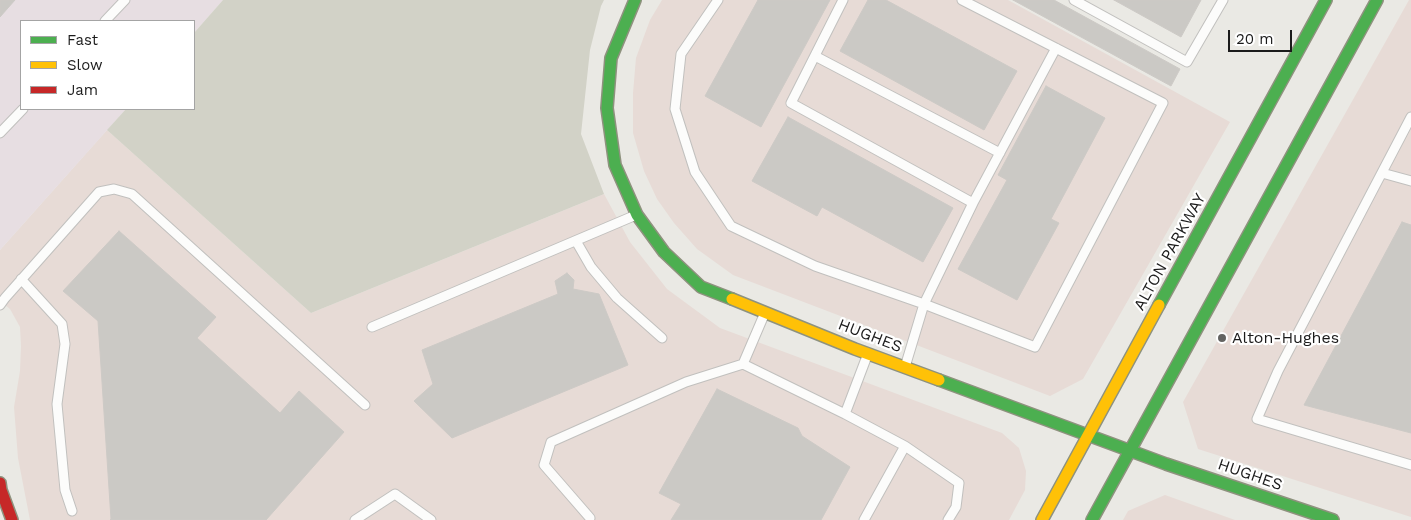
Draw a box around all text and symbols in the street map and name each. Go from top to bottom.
legend [20,20,195,110]
scale bar [1231,20,1295,52]
text: 20 m [1236,30,1274,48]
text: Fast [67,31,98,49]
text: Slow [67,56,103,74]
text: Jam [67,81,98,99]
street label: ALTON PARKWAY [1130,190,1210,314]
street label: HUGHES [835,315,905,357]
place label: Alton-Hughes [1232,328,1339,348]
marker: Alton-Hughes [1216,332,1228,344]
street label: HUGHES [1215,455,1285,495]

